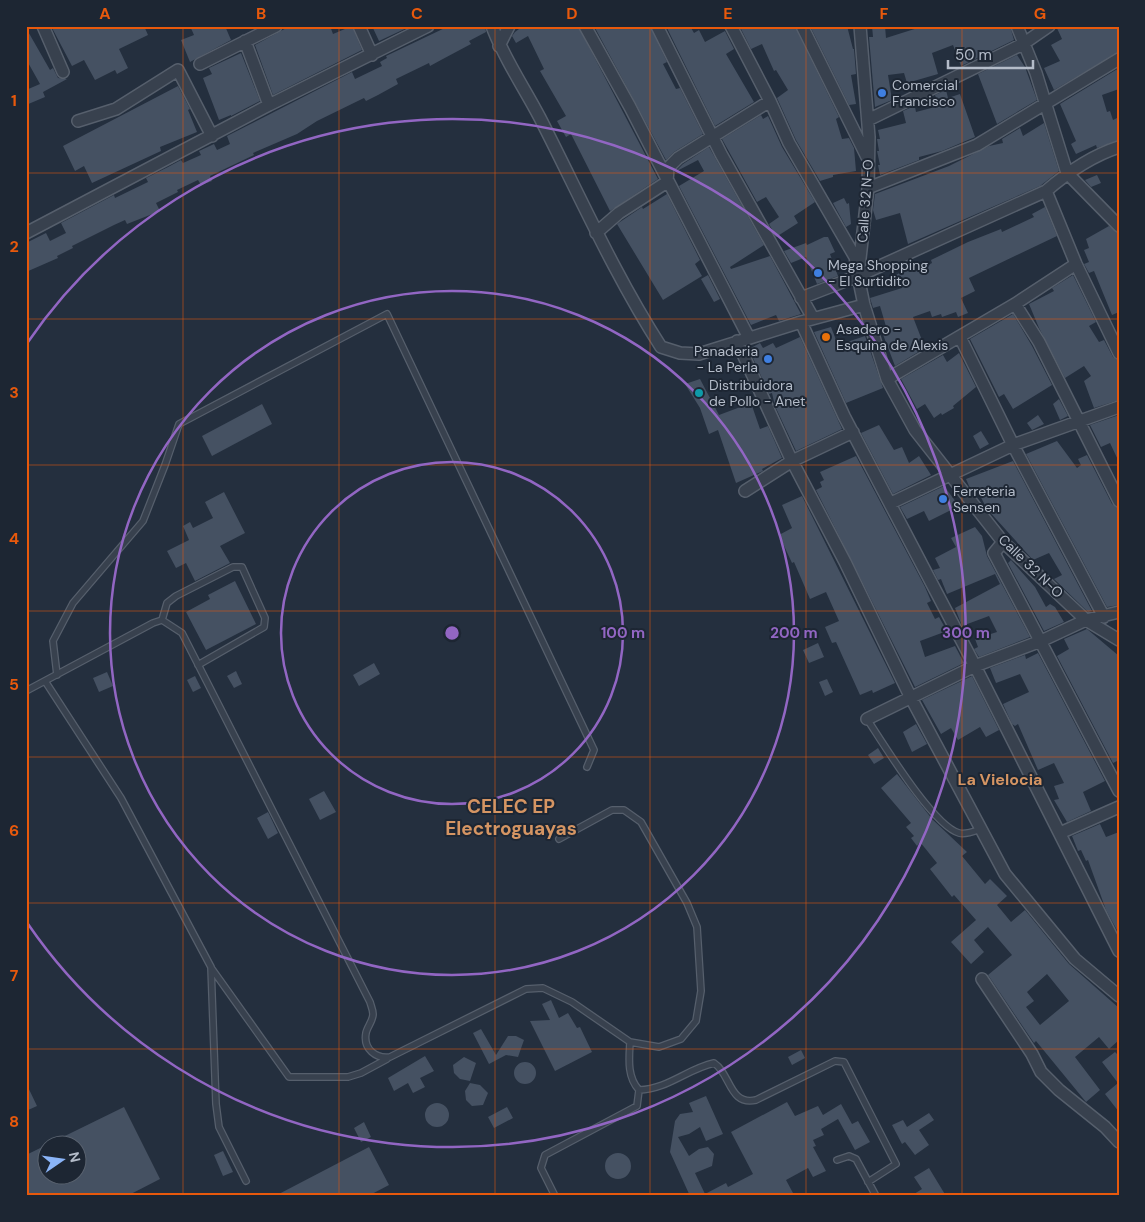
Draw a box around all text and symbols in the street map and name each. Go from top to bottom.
text: A [99,3,111,24]
text: B [256,3,266,24]
text: C [411,3,423,24]
text: D [566,3,578,24]
text: E [723,3,733,24]
text: F [880,3,889,24]
text: G [1034,3,1046,24]
scale bar [948,38,1032,70]
text: 50 m [955,45,992,65]
place label: Comercial Francisco [892,76,958,110]
marker: Comercial Francisco [876,87,888,99]
text: 1 [11,90,17,111]
street label: Calle 32 N-O [853,158,877,243]
text: 2 [9,236,19,257]
place label: Mega Shopping - El Surtidito [828,256,928,290]
marker: Mega Shopping - El Surtidito [812,267,824,279]
place label: Asadero - Esquina de Alexis [836,320,948,354]
marker: Asadero - Esquina de Alexis [820,331,832,343]
place label: Panaderia - La Perla [694,342,758,376]
marker: Panaderia - La Perla [762,353,774,365]
place label: Distribuidora de Pollo - Anet [709,376,806,410]
text: 3 [9,382,19,403]
marker: Distribuidora de Pollo - Anet [693,387,705,399]
place label: Ferreteria Sensen [953,482,1015,516]
marker: Ferreteria Sensen [937,493,949,505]
text: 4 [9,528,19,549]
street label: Calle 32 N-O [995,530,1067,602]
text: 100 m [601,623,645,643]
text: 200 m [770,623,818,643]
text: 300 m [942,623,990,643]
centre of rings [443,624,461,642]
text: 5 [9,674,19,695]
district label: La Vielocia [958,769,1042,790]
district label: CELEC EP Electroguayas [445,794,577,841]
text: 6 [9,820,19,841]
text: 7 [10,965,19,986]
text: 8 [9,1111,19,1132]
north arrow [38,1134,88,1184]
text: N [65,1150,85,1164]

